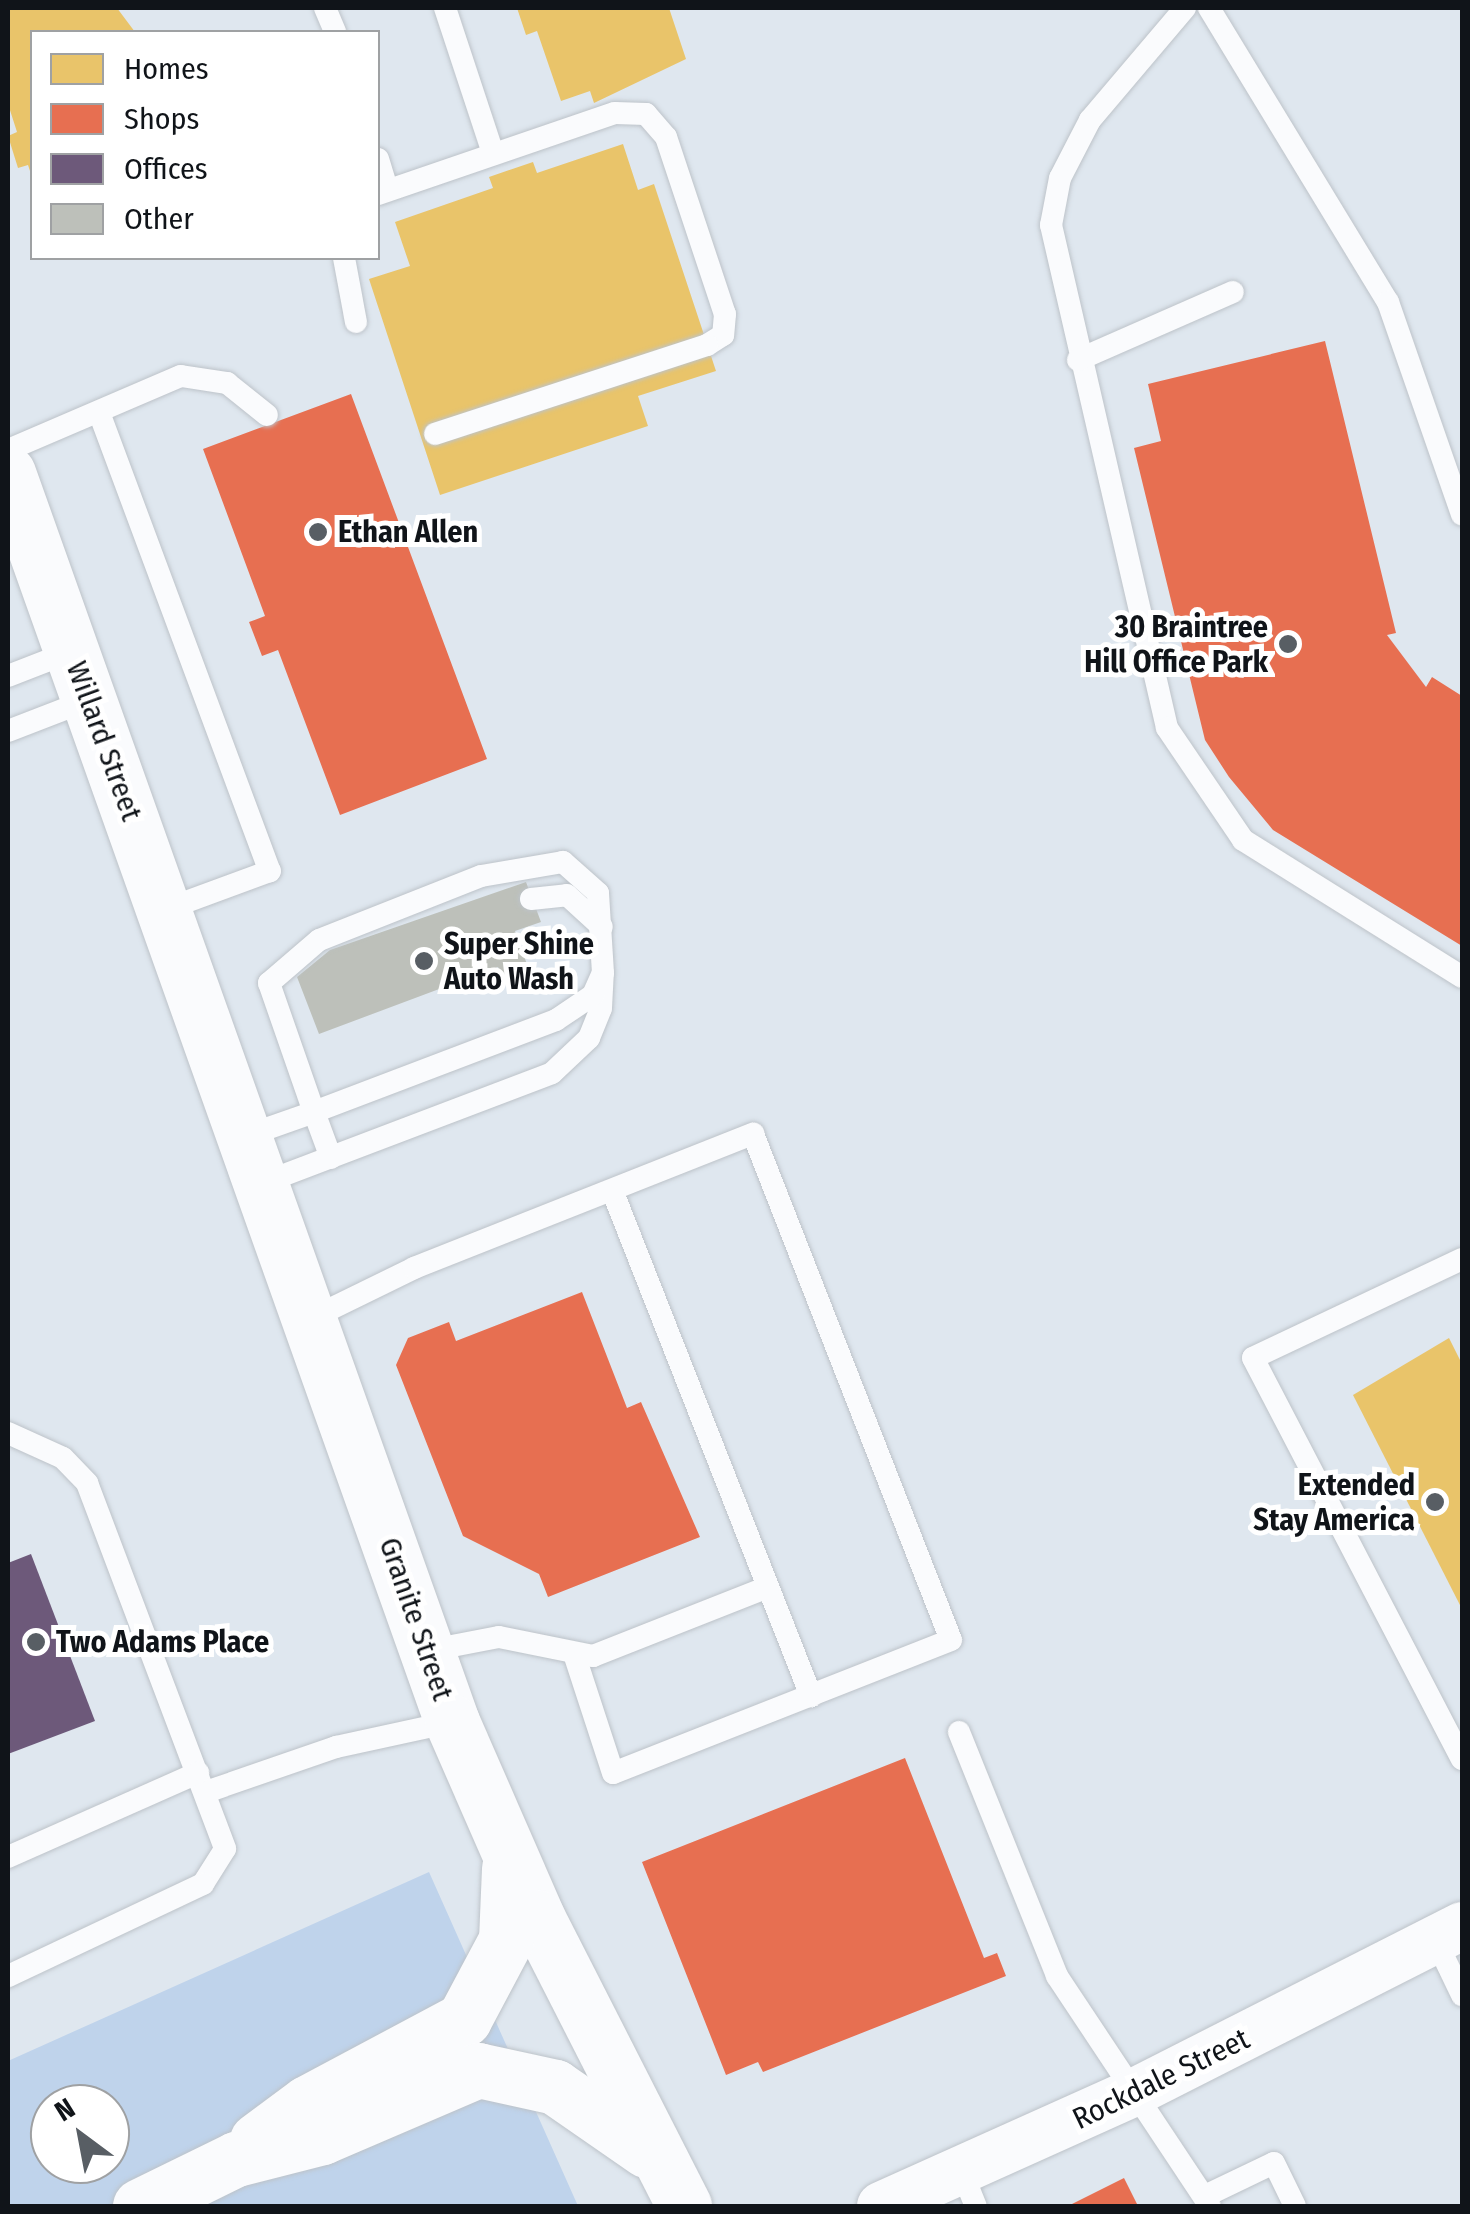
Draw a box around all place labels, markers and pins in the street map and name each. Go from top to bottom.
place label: Ethan Allen [338,514,478,550]
marker: Ethan Allen [307,521,329,543]
place label: 30 Braintree Hill Office Park [1084,609,1268,680]
marker: 30 Braintree Hill Office Park [1277,633,1299,655]
place label: Super Shine Auto Wash [444,926,594,996]
marker: Super Shine Auto Wash [413,950,435,972]
place label: Extended Stay America [1253,1467,1415,1538]
marker: Extended Stay America [1424,1491,1446,1513]
place label: Two Adams Place [56,1624,269,1660]
marker: Two Adams Place [25,1631,47,1653]

